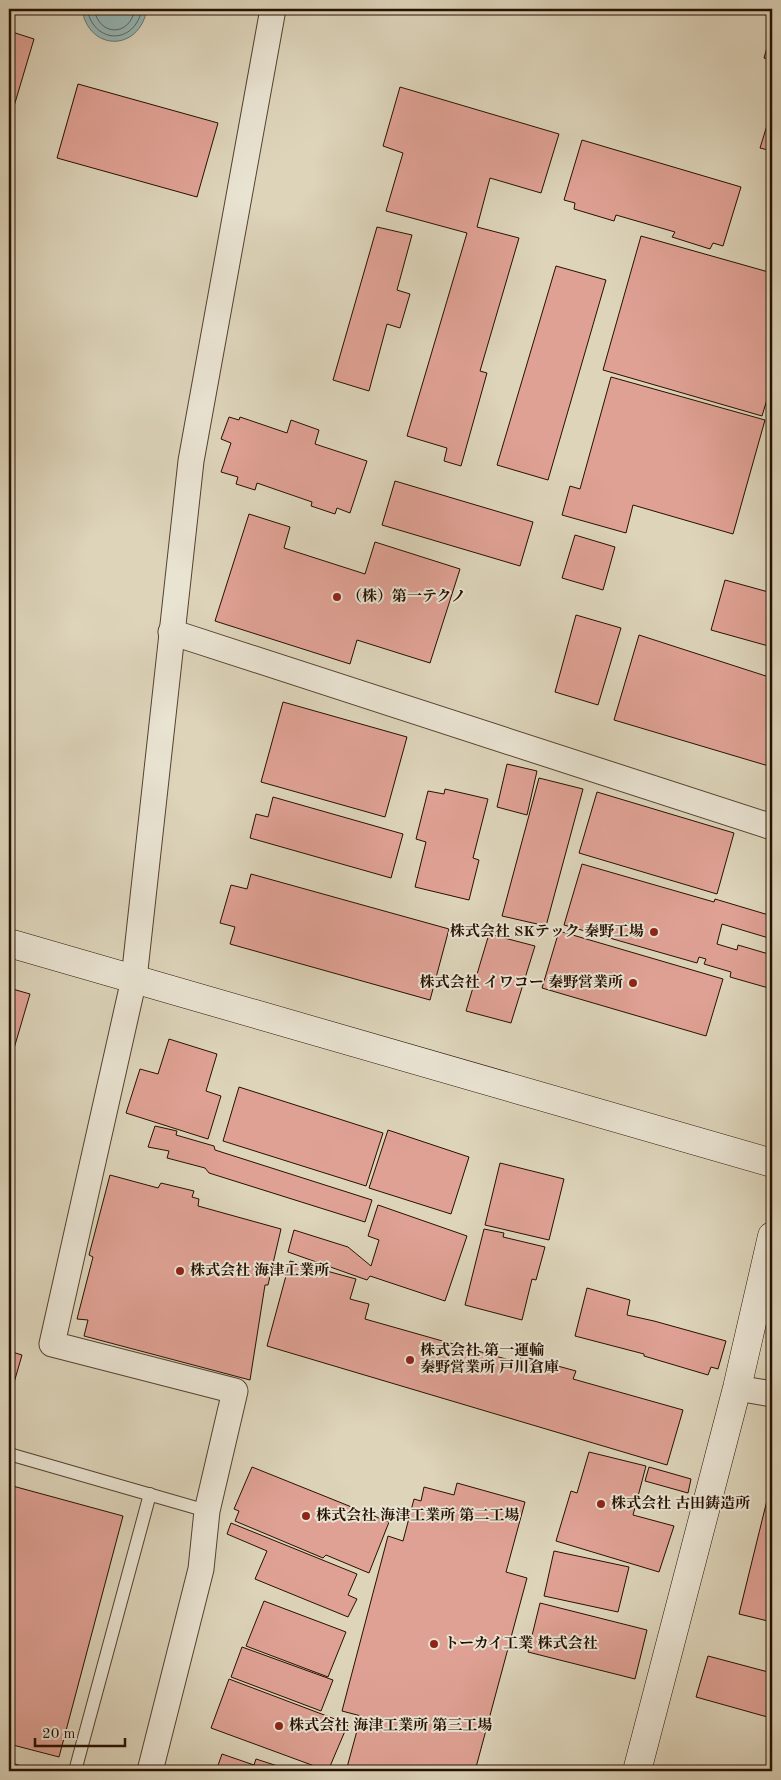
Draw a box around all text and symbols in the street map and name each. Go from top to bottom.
place label: （株）第一テクノ [347,588,466,605]
marker: （株）第一テクノ [331,591,343,603]
place label: 株式会社 SKテック 秦野工場 [450,923,644,940]
marker: 株式会社 SKテック 秦野工場 [648,926,660,938]
place label: 株式会社 イワコー 秦野営業所 [420,974,623,991]
marker: 株式会社 イワコー 秦野営業所 [627,977,639,989]
place label: 株式会社 海津工業所 [190,1262,329,1279]
marker: 株式会社 海津工業所 [174,1265,186,1277]
place label: 株式会社 第一運輸 秦野営業所 戸川倉庫 [420,1342,559,1376]
marker: 株式会社 第一運輸 秦野営業所 戸川倉庫 [404,1354,416,1366]
place label: 株式会社 古田鋳造所 [611,1495,750,1512]
marker: 株式会社 古田鋳造所 [595,1498,607,1510]
place label: 株式会社 海津工業所 第二工場 [316,1507,519,1524]
marker: 株式会社 海津工業所 第二工場 [300,1510,312,1522]
place label: トーカイ工業 株式会社 [444,1635,597,1652]
marker: トーカイ工業 株式会社 [428,1638,440,1650]
scale bar [35,1715,125,1747]
place label: 株式会社 海津工業所 第三工場 [289,1717,492,1734]
marker: 株式会社 海津工業所 第三工場 [273,1720,285,1732]
text: 20 m [42,1727,76,1742]

